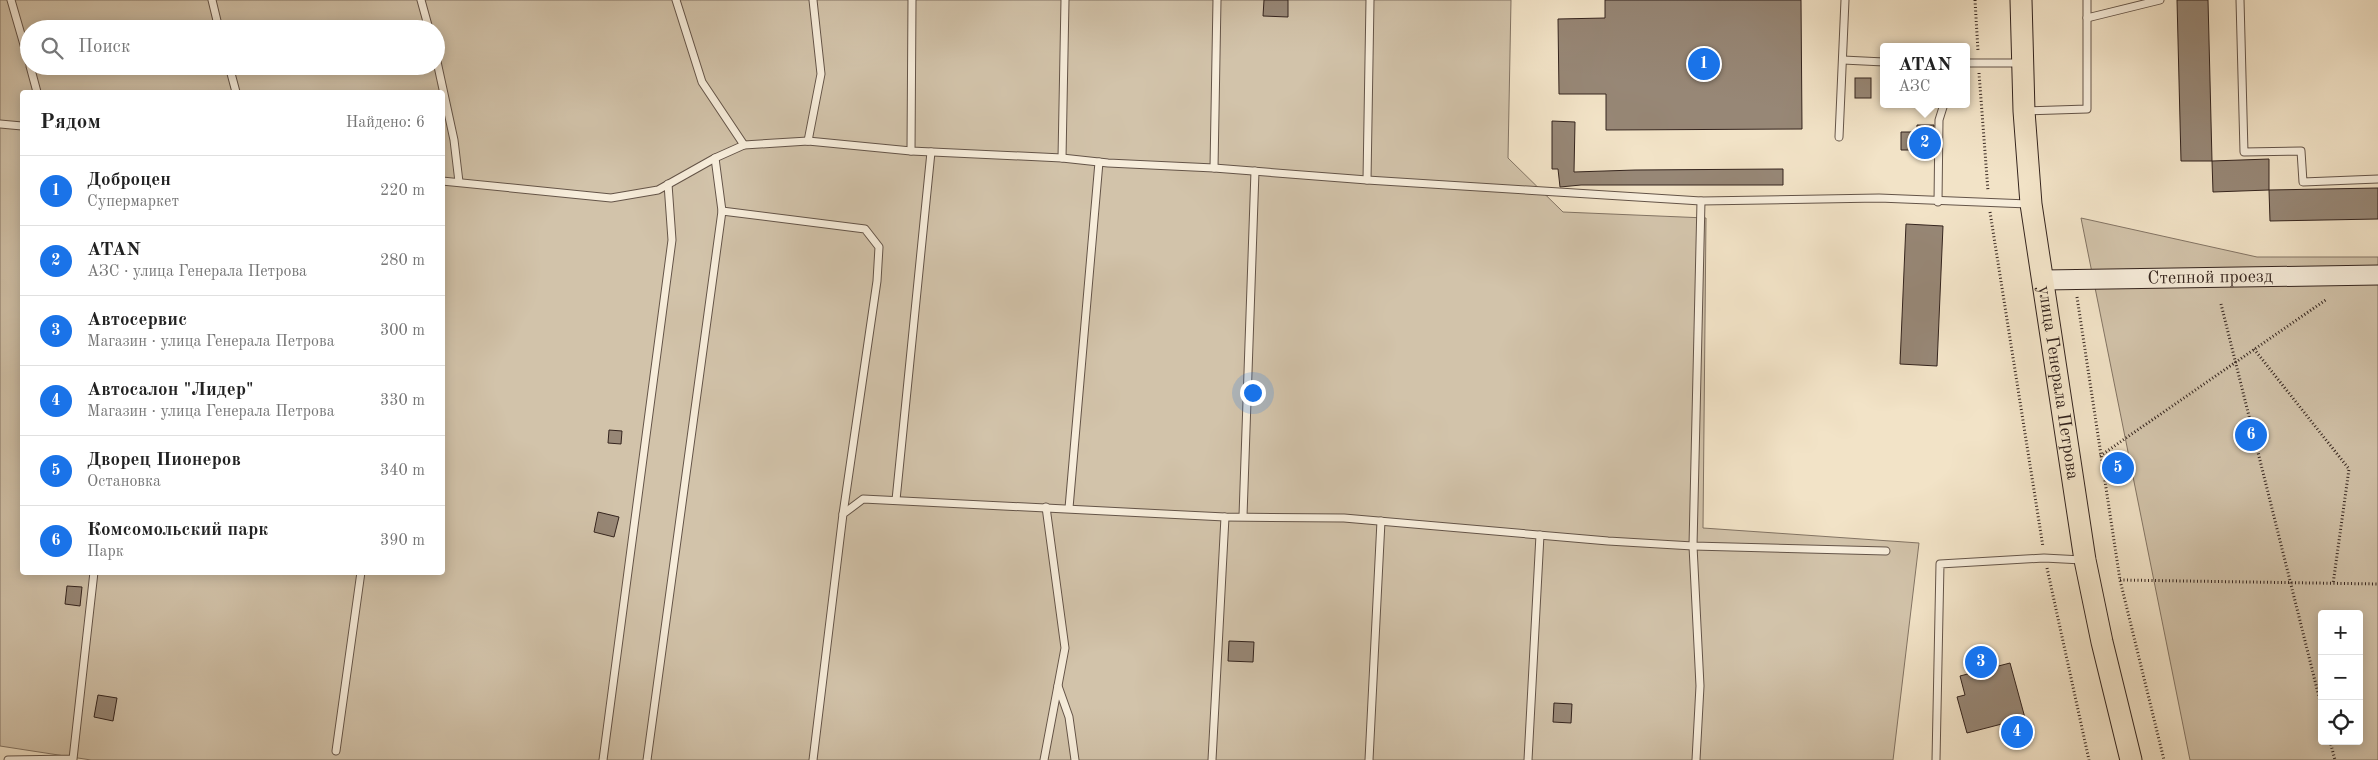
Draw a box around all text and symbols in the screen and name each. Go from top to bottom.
search box [20,20,445,75]
icon: search [38,34,66,62]
text: Поиск [78,38,130,57]
popup [1880,43,1970,108]
pin: 1 [1688,45,1720,83]
text: ATAN [1898,56,1952,75]
text: АЗС [1898,79,1931,95]
text: Рядом [40,112,101,133]
text: Найдено: 6 [346,115,425,131]
pin: 2 [1909,124,1941,162]
text: Доброцен [87,171,171,190]
text: 1 [51,183,61,199]
text: 220 m [380,183,425,199]
text: Супермаркет [87,194,179,210]
text: ATAN [87,241,141,260]
text: 2 [51,253,61,269]
text: 280 m [380,253,425,269]
text: АЗС · улица Генерала Петрова [87,264,307,280]
street label: Степной проезд [2147,268,2273,287]
street label: улица Генерала Петрова [2035,284,2082,481]
text: Автосервис [87,311,187,330]
text: 3 [51,323,61,339]
text: 300 m [380,323,425,339]
text: Магазин · улица Генерала Петрова [87,334,335,350]
your location [1240,380,1266,406]
text: Автосалон "Лидер" [87,381,253,400]
text: 4 [51,393,61,409]
text: 330 m [380,393,425,409]
text: Магазин · улица Генерала Петрова [87,404,335,420]
pin: 6 [2235,416,2267,454]
pin: 5 [2102,449,2134,487]
text: Дворец Пионеров [87,451,241,470]
text: 5 [51,463,61,479]
text: 340 m [380,463,425,479]
text: Остановка [87,474,161,490]
text: Комсомольский парк [87,521,268,540]
text: 6 [51,533,61,549]
text: 390 m [380,533,425,549]
text: Парк [87,544,124,560]
map controls [2318,610,2363,745]
button: + [2318,610,2363,655]
pin: 3 [1965,643,1997,681]
button: − [2318,655,2363,700]
button: locate [2318,700,2363,745]
pin: 4 [2001,713,2033,751]

